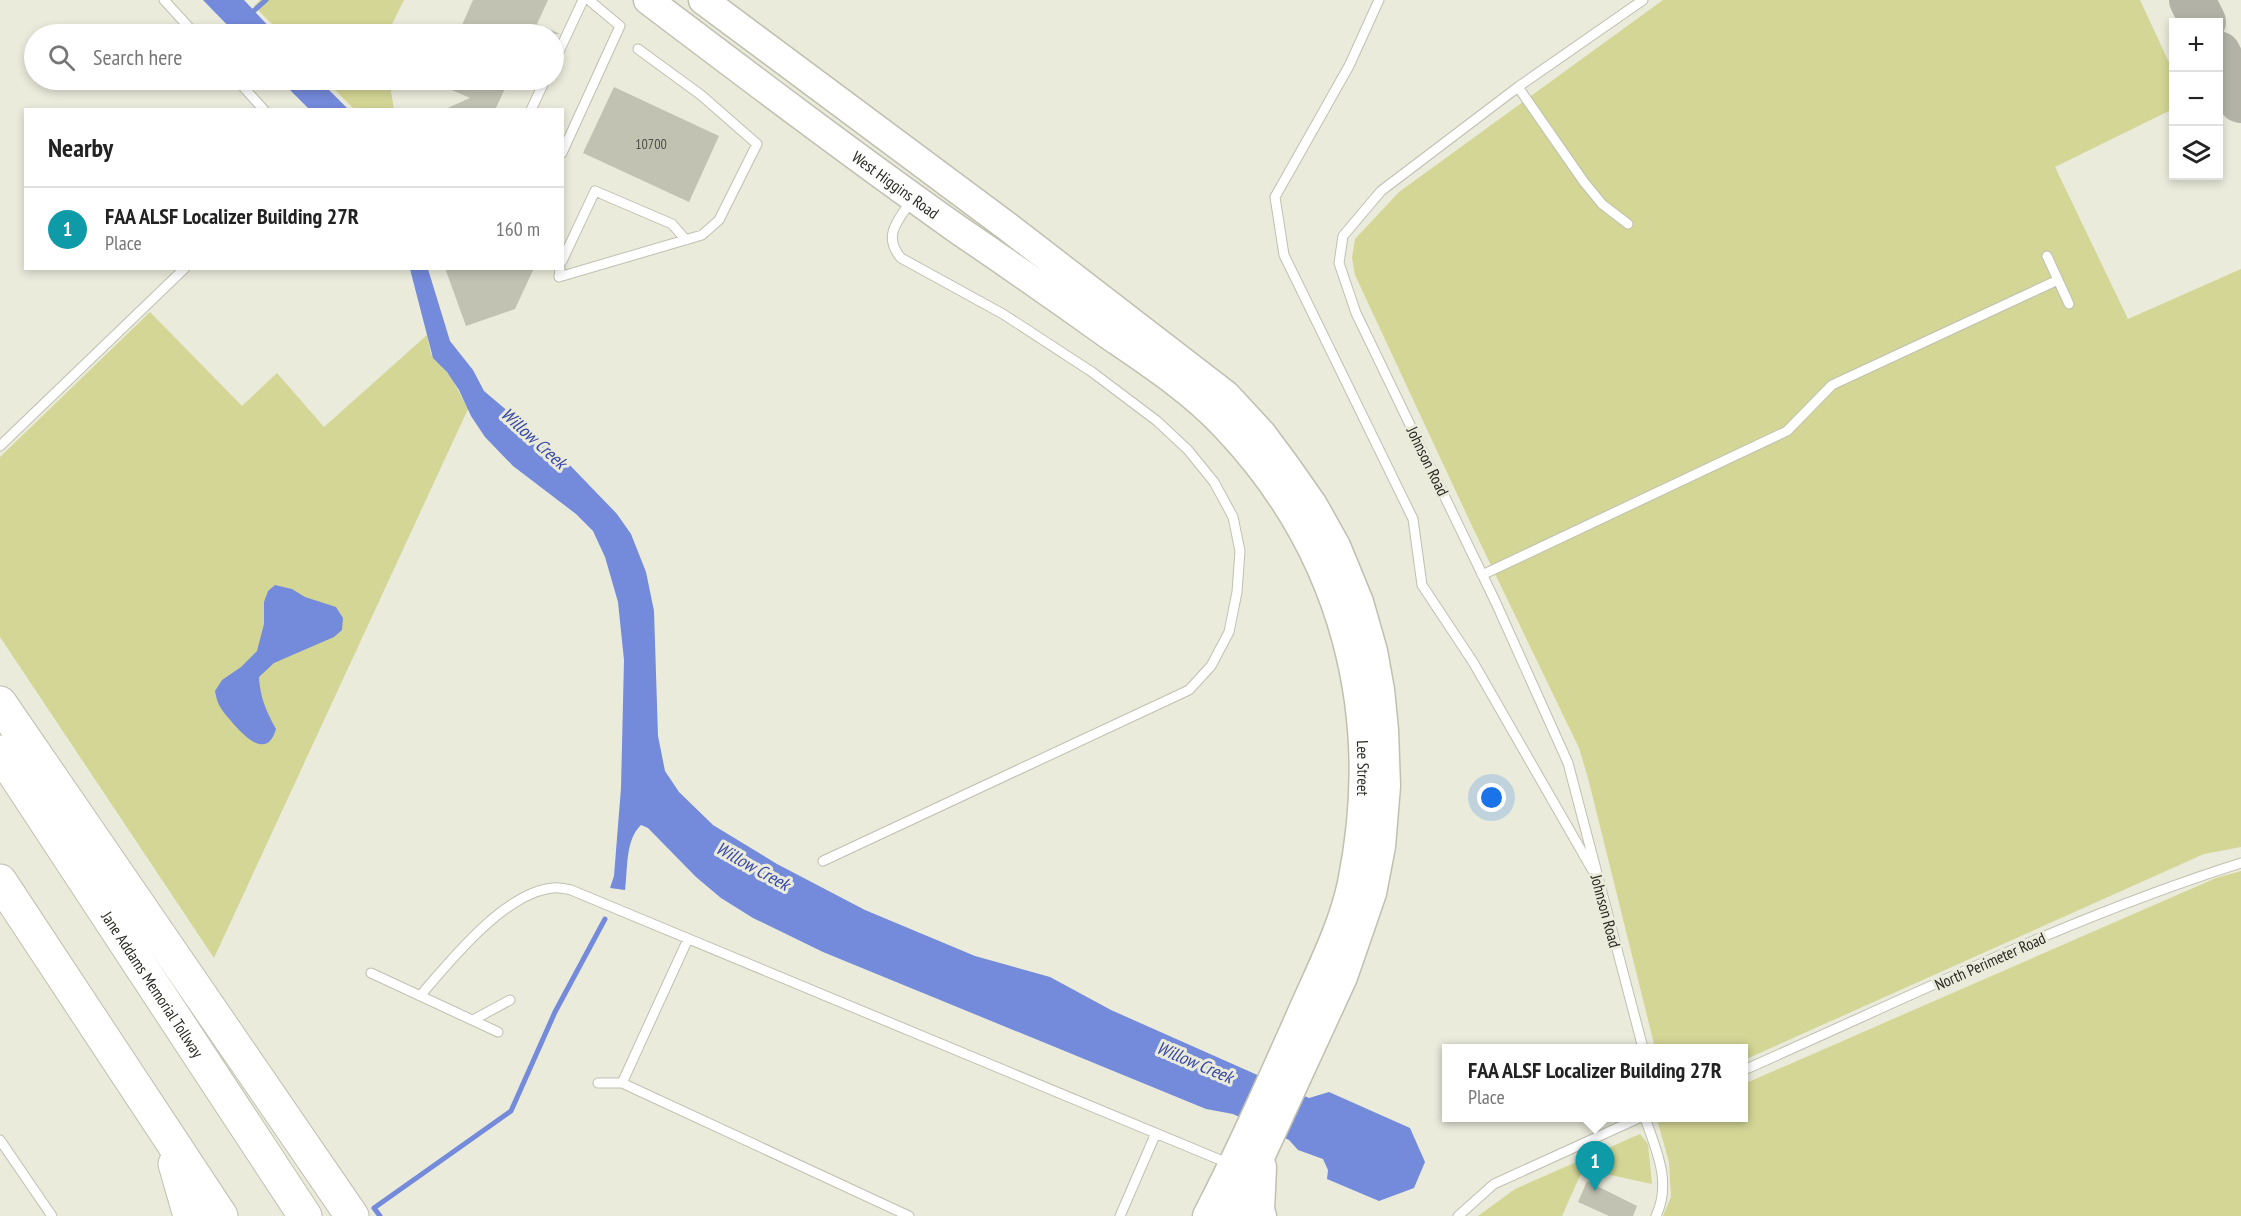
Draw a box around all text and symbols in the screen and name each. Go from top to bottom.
map controls [2169,18,2223,180]
button: + [2169,18,2223,72]
search box [24,24,564,90]
icon: search [45,41,78,74]
text: Search here [93,43,182,71]
button: − [2169,72,2223,126]
button: layers [2169,126,2223,180]
text: Nearby [48,131,113,164]
house number: 10700 [635,135,667,153]
street label: West Higgins Road [848,147,943,223]
text: FAA ALSF Localizer Building 27R [105,202,359,230]
text: 1 [63,216,72,242]
text: 160 m [496,216,540,242]
text: Place [105,230,142,256]
water label: Willow Creek [496,402,573,475]
street label: Johnson Road [1402,422,1453,499]
street label: Lee Street [1353,740,1374,797]
your location [1477,783,1506,812]
water label: Willow Creek [712,836,796,897]
street label: Johnson Road [1586,871,1625,950]
street label: Jane Addams Memorial Tollway [97,907,208,1061]
street label: North Perimeter Road [1931,928,2049,994]
water label: Willow Creek [1153,1036,1239,1089]
popup [1442,1044,1748,1122]
text: FAA ALSF Localizer Building 27R [1468,1056,1722,1084]
text: Place [1468,1084,1505,1110]
pin: 1 [1576,1142,1614,1191]

